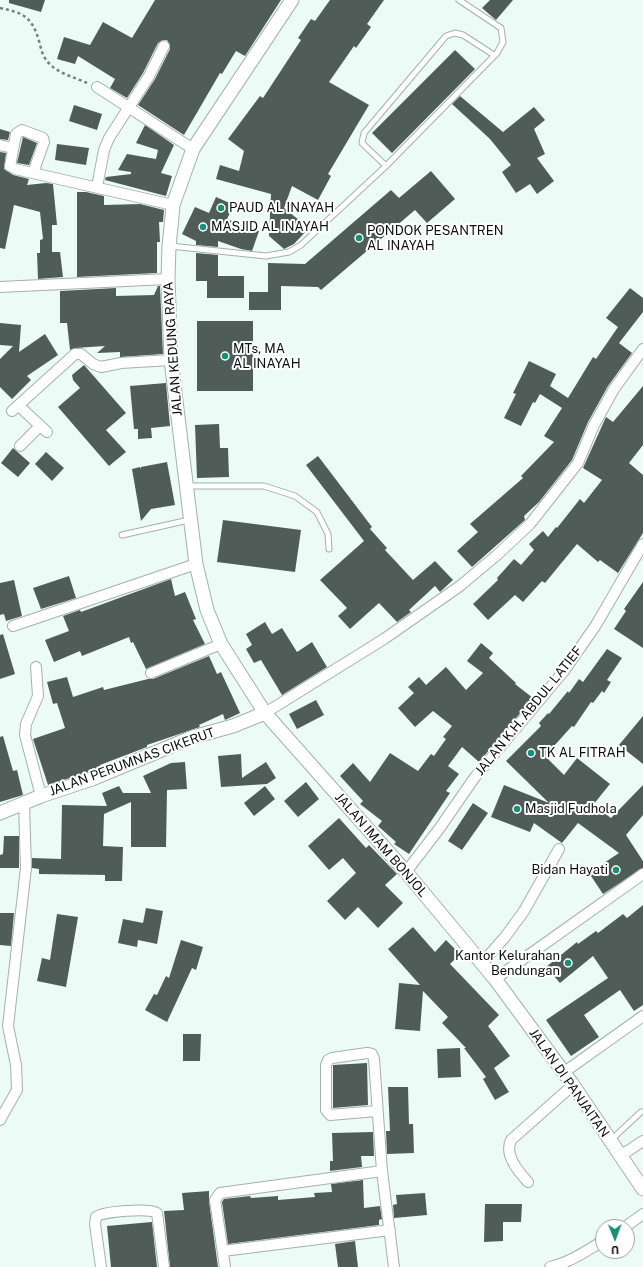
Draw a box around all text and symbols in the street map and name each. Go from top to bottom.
place label: PAUD AL INAYAH [229,200,334,216]
marker: PAUD AL INAYAH [216,203,226,213]
place label: MASJID AL INAYAH [211,219,329,235]
marker: MASJID AL INAYAH [198,222,208,232]
place label: PONDOK PESANTREN AL INAYAH [367,223,504,254]
marker: PONDOK PESANTREN AL INAYAH [354,233,364,243]
street label: JALAN KEDUNG RAYA [161,281,185,417]
place label: MTs, MA AL INAYAH [233,341,301,372]
marker: MTs, MA AL INAYAH [220,351,230,361]
street label: JALAN K.H. ABDUL LATIEF [472,643,586,779]
street label: JALAN PERUMNAS CIKERUT [47,725,217,799]
place label: TK AL FITRAH [539,745,626,761]
marker: TK AL FITRAH [526,748,536,758]
street label: JALAN IMAM BONJOL [332,790,430,900]
place label: Masjid Fudhola [525,801,617,817]
marker: Masjid Fudhola [512,804,522,814]
place label: Bidan Hayati [532,862,608,878]
marker: Bidan Hayati [611,865,621,875]
place label: Kantor Kelurahan Bendungan [455,948,560,979]
marker: Kantor Kelurahan Bendungan [563,958,573,968]
street label: JALAN DI PANJAITAN [526,1026,612,1140]
north arrow [595,1219,635,1259]
text: U [611,1244,619,1256]

